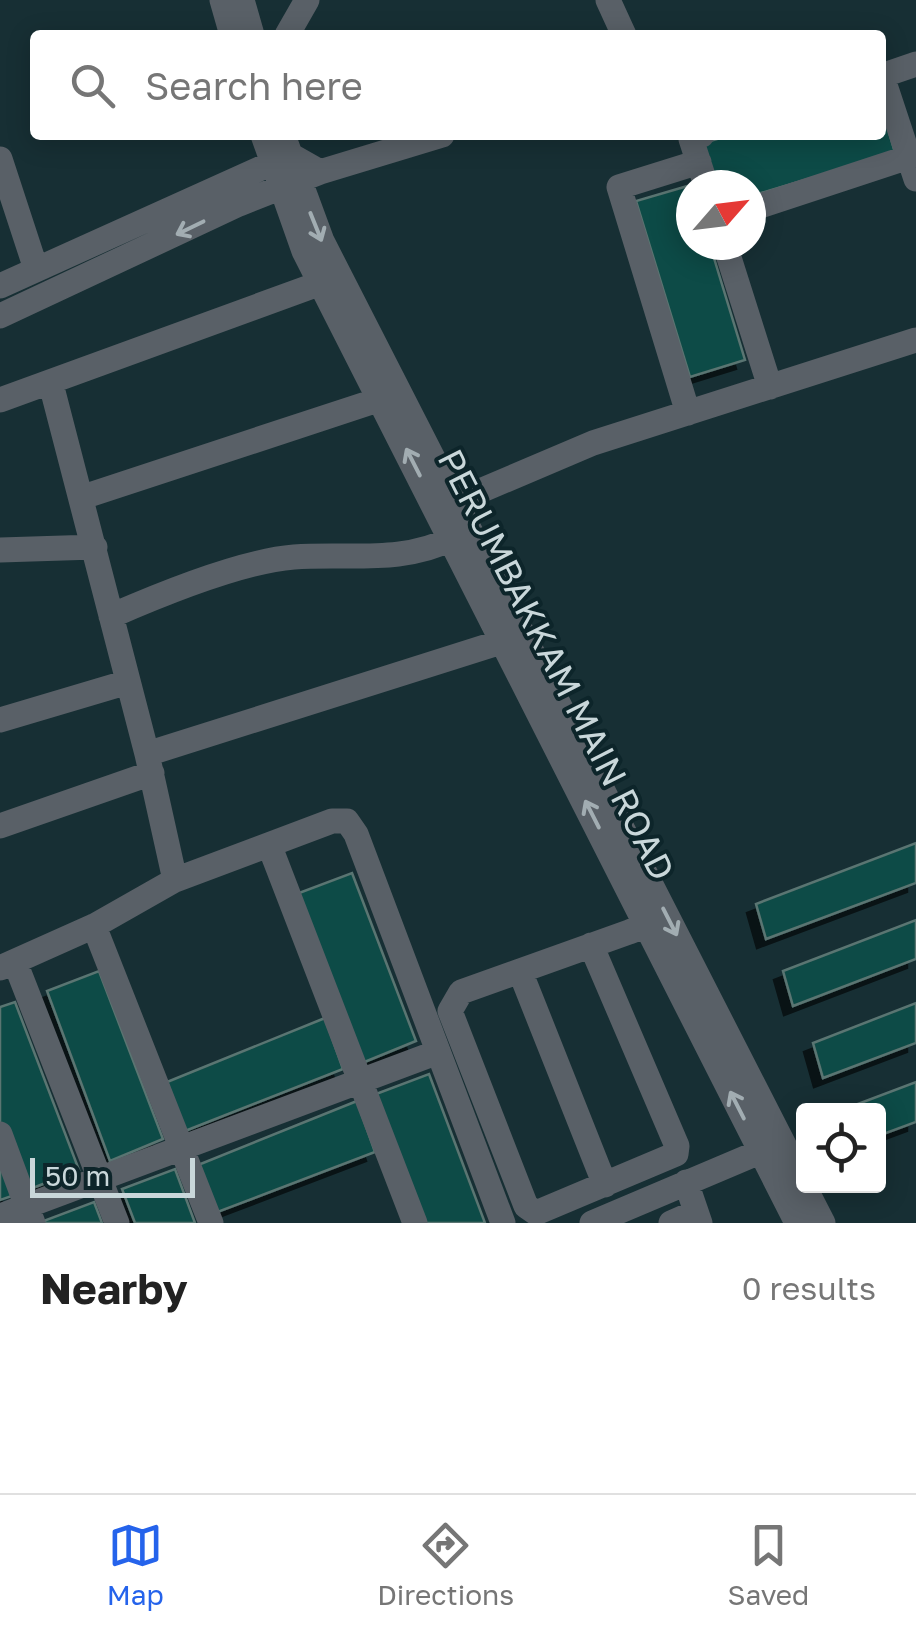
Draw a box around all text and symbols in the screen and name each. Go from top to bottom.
search box [30,30,886,140]
icon: search [65,58,120,113]
text: Search here [145,63,363,108]
north arrow [676,170,766,260]
one-way arrow [309,211,327,241]
one-way arrow [176,219,205,238]
street label: PERUMBAKKAM MAIN ROAD [430,442,684,887]
one-way arrow [403,447,422,477]
one-way arrow [582,800,601,830]
one-way arrow [661,906,680,936]
one-way arrow [727,1090,746,1120]
map controls [796,1103,886,1193]
button: locate [796,1103,886,1193]
scale bar [30,1153,195,1198]
text: 50 m [45,1159,110,1192]
text: Nearby [40,1263,188,1313]
text: 0 results [742,1269,876,1307]
tab: Map [107,1518,164,1611]
tab: Directions [377,1518,514,1611]
tab: Saved [727,1518,809,1611]

